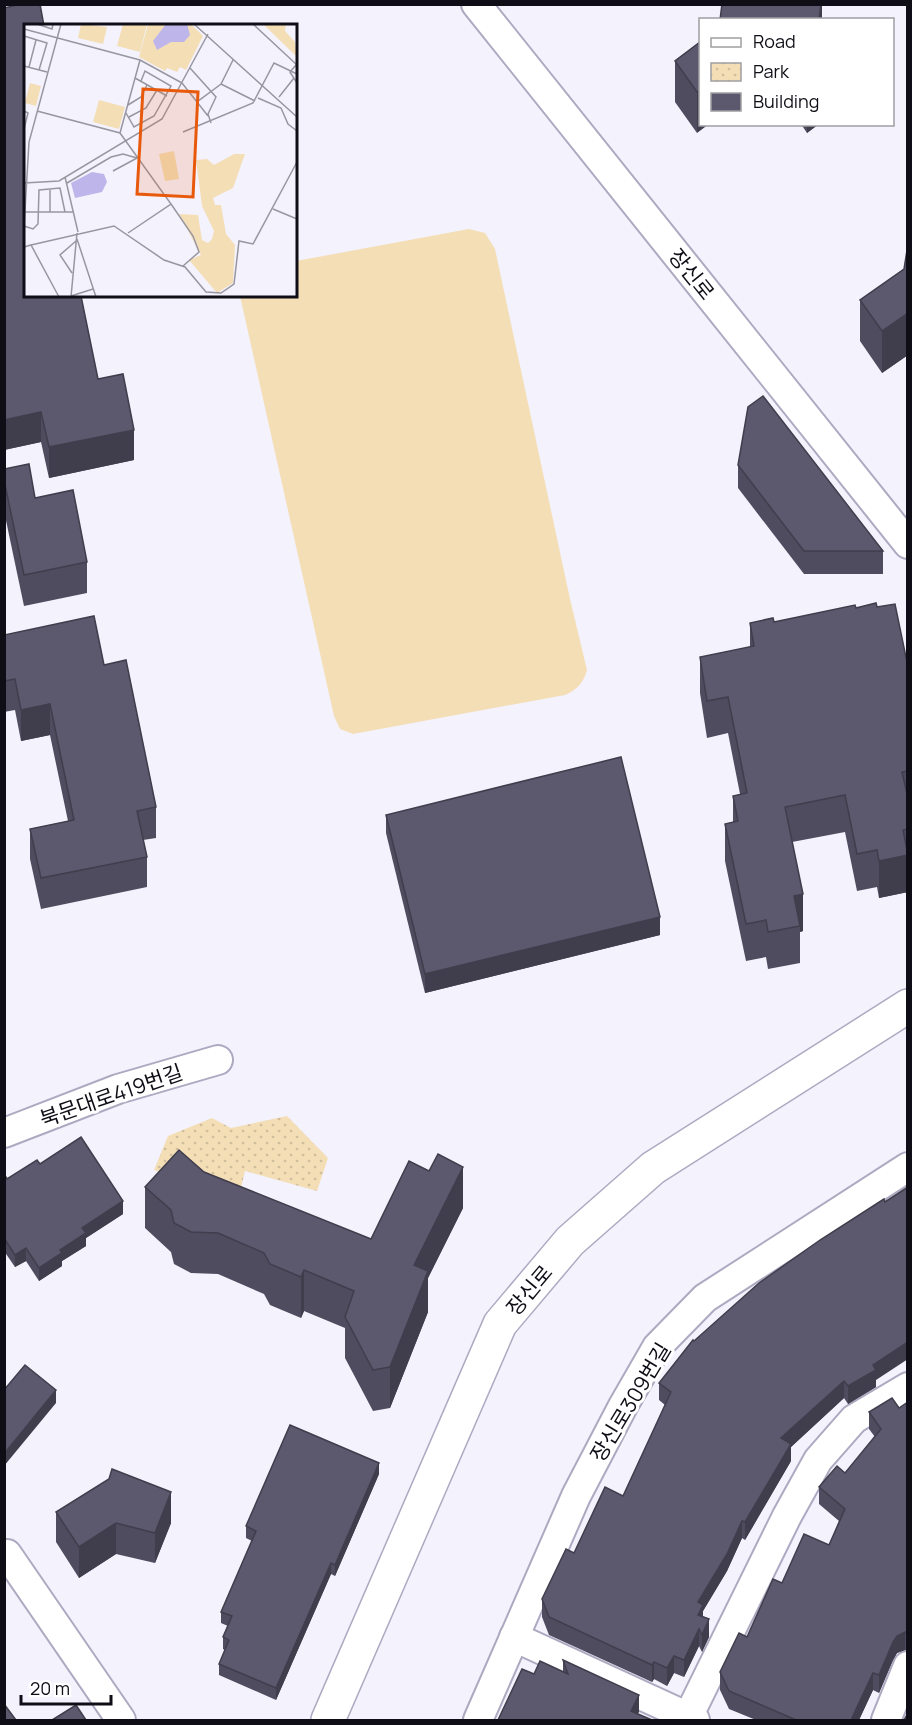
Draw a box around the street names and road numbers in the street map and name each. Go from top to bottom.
street label: 장신로 [663,243,721,305]
street label: 북문대로419번길 [36,1057,186,1133]
street label: 장신로 [500,1259,558,1321]
street label: 장신로309번길 [583,1337,677,1467]

